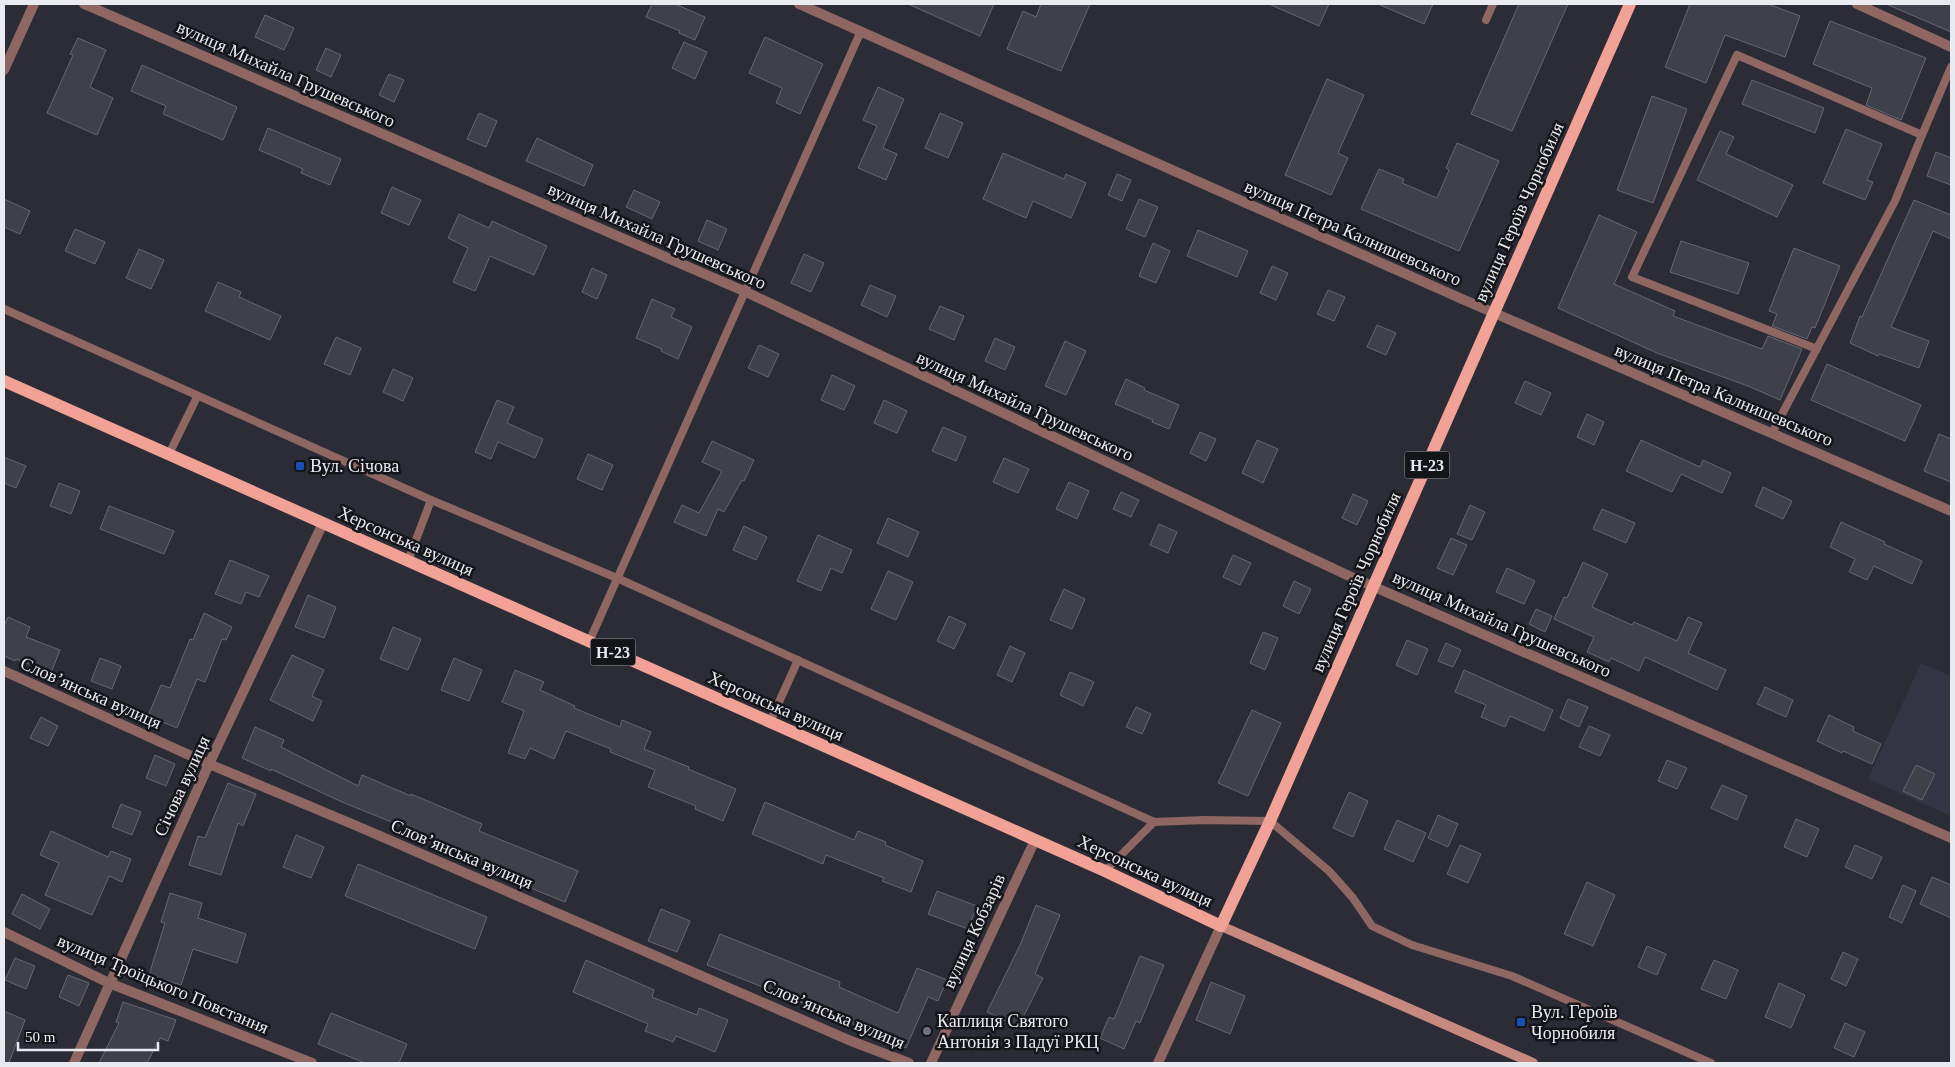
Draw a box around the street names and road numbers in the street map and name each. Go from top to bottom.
street label: вулиця Михайла Грушевського [174,17,398,131]
street label: вулиця Героїв Чорнобиля [1470,119,1568,305]
street label: вулиця Петра Калнишевського [1242,176,1464,290]
street label: вулиця Михайла Грушевського [545,179,769,293]
street label: вулиця Петра Калнишевського [1612,340,1836,450]
street label: вулиця Михайла Грушевського [913,347,1137,465]
road number: Н-23 [1404,452,1450,478]
street label: вулиця Героїв Чорнобиля [1307,489,1405,675]
street label: Херсонська вулиця [335,502,477,580]
street label: вулиця Михайла Грушевського [1390,567,1614,681]
road number: Н-23 [590,638,636,666]
street label: Словʼянська вулиця [17,653,165,733]
street label: Херсонська вулиця [705,667,847,745]
street label: Січова вулиця [150,733,214,839]
street label: Словʼянська вулиця [388,815,536,893]
street label: Херсонська вулиця [1074,831,1216,911]
street label: вулиця Кобзарів [939,871,1009,991]
street label: вулиця Троїцького Повстання [54,930,272,1038]
street label: Словʼянська вулиця [760,975,908,1053]

